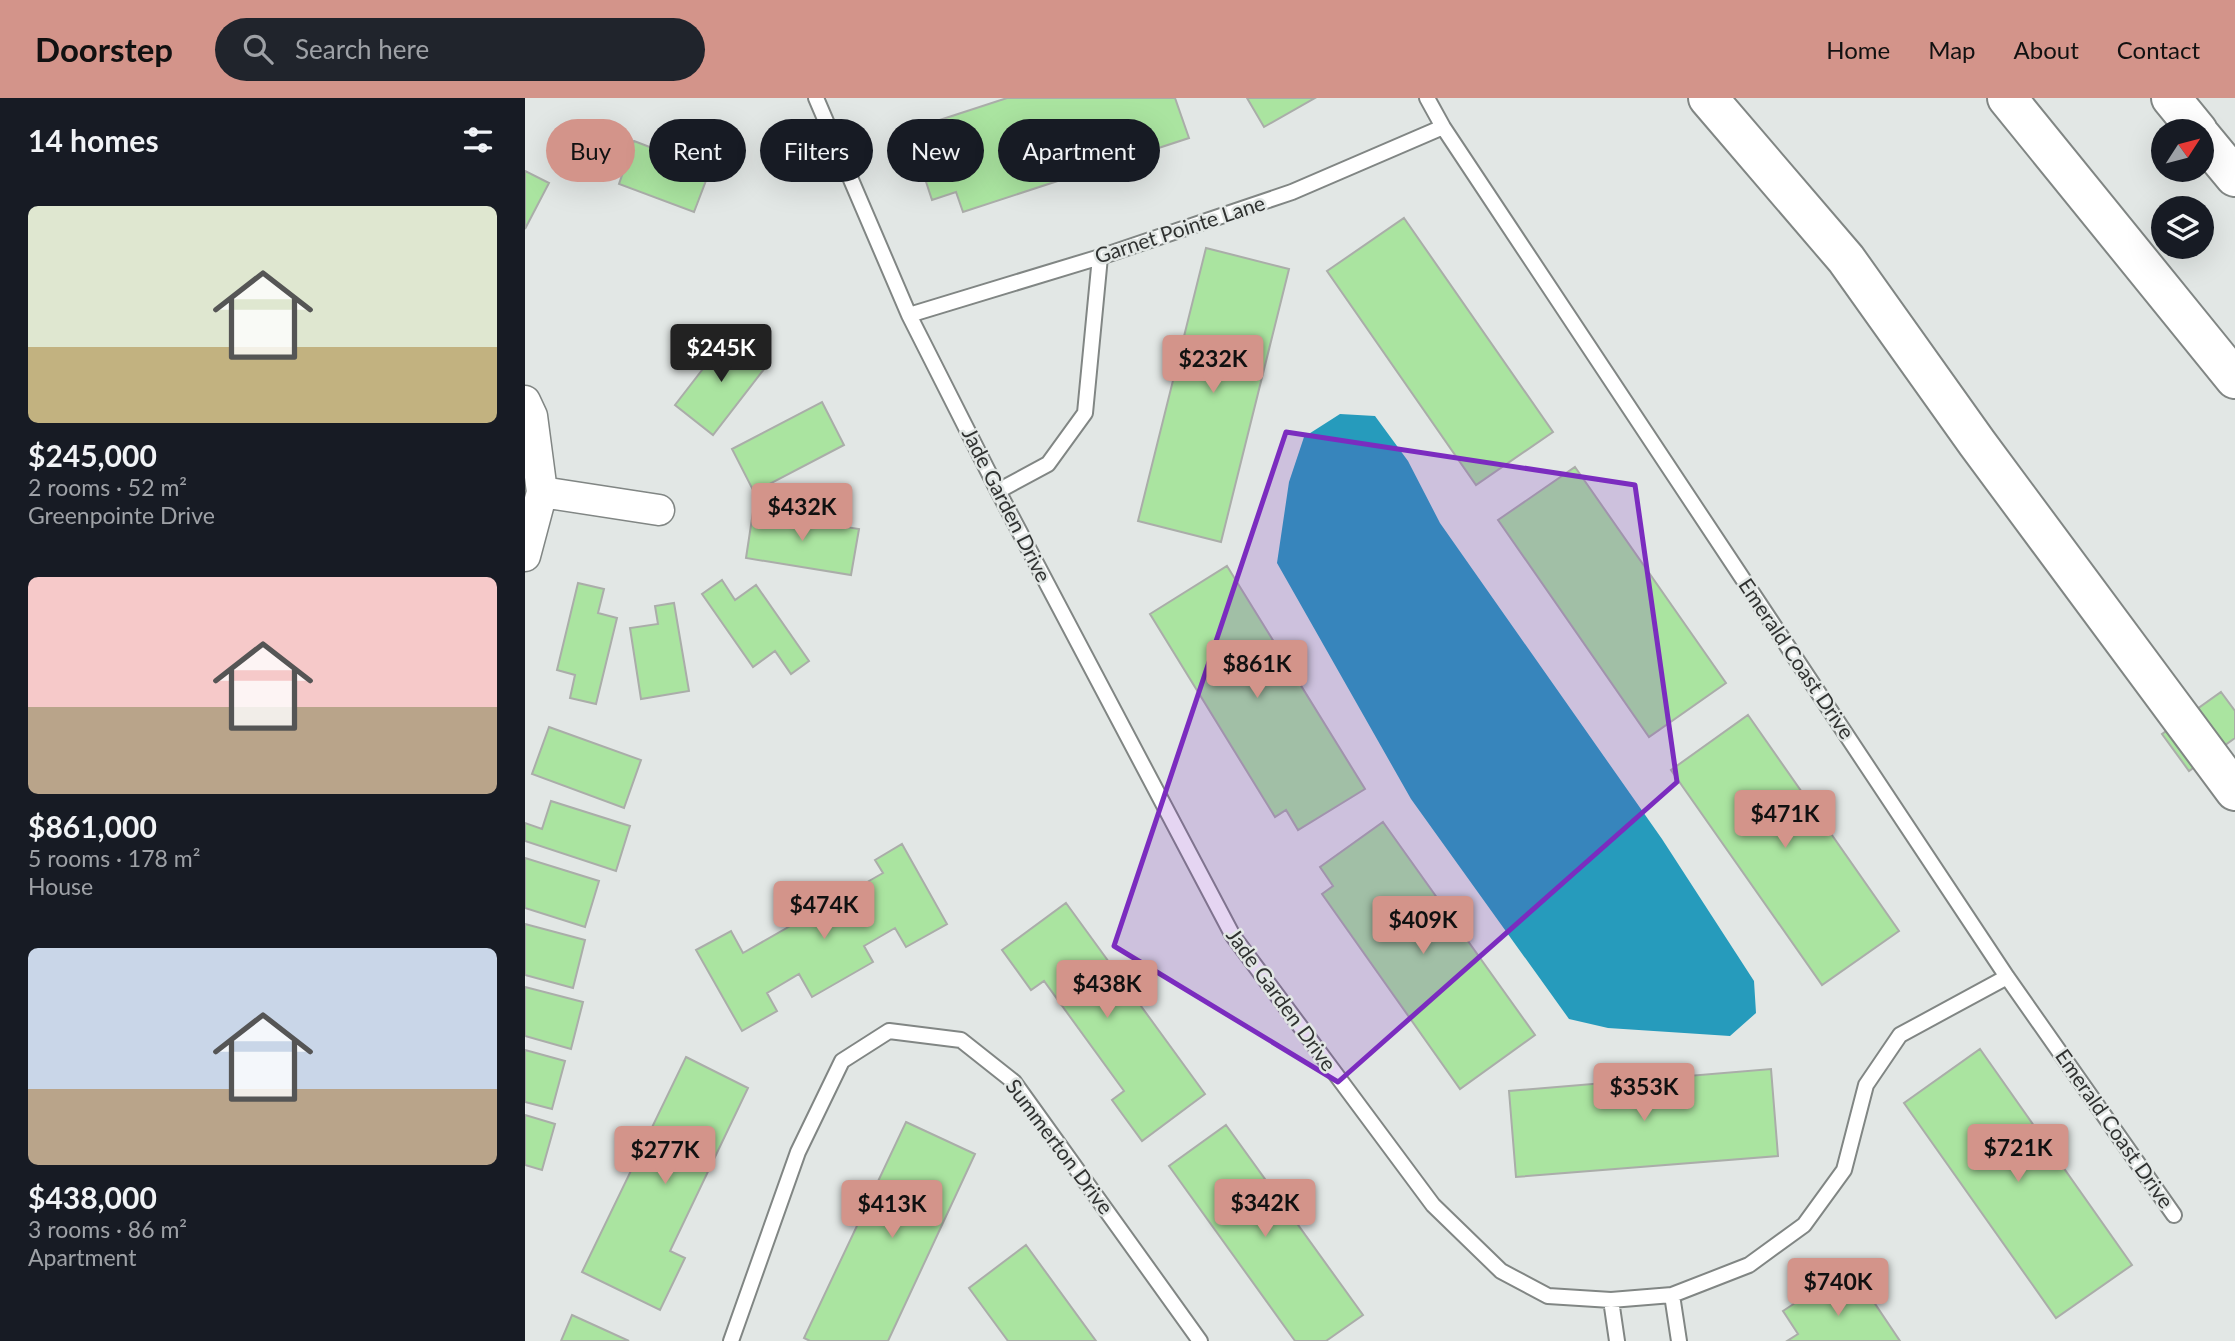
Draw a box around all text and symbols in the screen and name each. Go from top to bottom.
search box [215,18,705,81]
text: Doorstep [35,29,173,69]
icon: search [239,30,277,68]
text: Search here [295,33,429,65]
text: Home [1826,35,1890,64]
text: Map [1928,35,1976,64]
text: About [2014,35,2079,64]
text: Contact [2117,35,2200,64]
chip: Buy [546,119,635,182]
chip: Rent [649,119,746,182]
chip: Filters [760,119,873,182]
chip: New [887,119,984,182]
chip: Apartment [998,119,1160,182]
north arrow [2151,119,2214,182]
map controls [2151,119,2214,259]
icon: filters [459,121,497,159]
text: 14 homes [28,122,159,158]
street label: Garnet Pointe Lane [1091,189,1268,268]
button: layers [2151,196,2214,259]
icon: home [200,252,326,378]
pin: $245K [672,324,770,384]
text: $245K [686,333,756,361]
pin: $232K [1164,336,1262,395]
text: $232K [1178,344,1248,372]
street label: Jade Garden Drive [958,423,1057,586]
text: $245,000 [28,437,157,473]
text: 2 rooms · 52 m² [28,473,187,501]
pin: $432K [753,484,851,543]
text: $432K [767,492,837,520]
text: Greenpointe Drive [28,501,215,529]
street label: Emerald Coast Drive [1734,573,1860,743]
icon: home [200,623,326,749]
pin: $861K [1208,640,1306,700]
text: $861K [1222,649,1292,677]
pin: $471K [1736,790,1834,850]
text: $471K [1750,799,1820,827]
text: $861,000 [28,808,157,844]
text: 5 rooms · 178 m² [28,844,200,872]
text: House [28,872,93,900]
pin: $474K [775,882,873,941]
text: $474K [789,890,859,918]
pin: $409K [1374,896,1472,956]
text: $409K [1388,905,1458,933]
street label: Jade Garden Drive [1222,923,1342,1075]
pin: $438K [1058,960,1156,1020]
text: $438K [1072,969,1142,997]
icon: home [200,994,326,1120]
street label: Emerald Coast Drive [2051,1044,2180,1212]
pin: $353K [1595,1063,1693,1123]
text: $353K [1609,1072,1679,1100]
street label: Summerton Drive [1001,1074,1119,1219]
pin: $721K [1969,1124,2067,1184]
pin: $277K [616,1126,714,1186]
text: $721K [1983,1133,2053,1161]
text: $277K [630,1135,700,1163]
text: $438,000 [28,1179,157,1215]
pin: $413K [843,1180,941,1240]
pin: $342K [1216,1180,1314,1239]
text: $342K [1230,1188,1300,1216]
text: $413K [857,1189,927,1217]
text: 3 rooms · 86 m² [28,1215,187,1243]
text: Apartment [28,1243,136,1271]
pin: $740K [1789,1258,1887,1318]
text: $740K [1803,1267,1873,1295]

